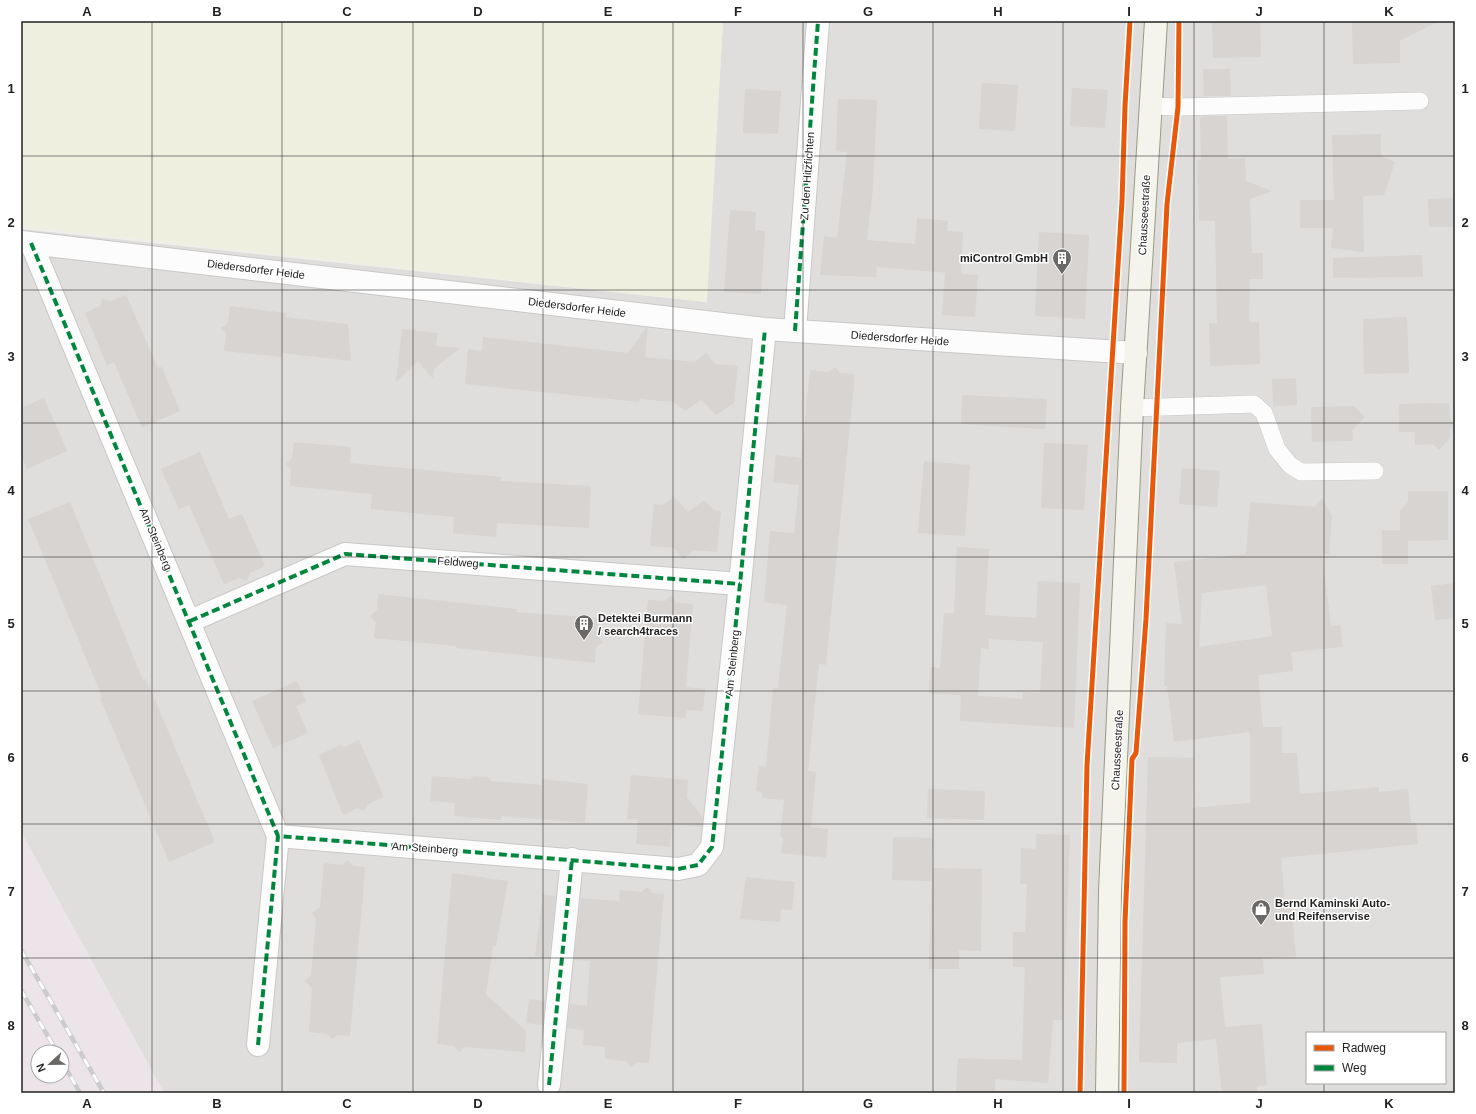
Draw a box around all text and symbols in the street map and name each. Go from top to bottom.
text: A [82,4,92,19]
text: B [212,4,222,19]
text: C [342,4,352,19]
text: D [473,4,483,19]
text: E [604,4,613,19]
text: F [734,4,742,19]
text: G [863,4,873,19]
text: H [993,4,1003,19]
text: I [1127,4,1131,19]
text: J [1255,4,1263,19]
text: K [1384,4,1394,19]
text: 1 [7,81,15,96]
text: 1 [1461,81,1469,96]
street label: Zu den Hitzfichten [798,131,816,221]
street label: Chausseestraße [1136,174,1152,256]
text: 2 [7,215,15,230]
text: 2 [1461,215,1469,230]
building icon: miControl GmbH [1051,247,1073,275]
place label: miControl GmbH [960,252,1048,264]
street label: Diedersdorfer Heide [206,257,306,281]
street label: Diedersdorfer Heide [527,295,627,319]
street label: Diedersdorfer Heide [850,329,950,347]
text: 3 [7,349,15,364]
text: 3 [1461,349,1469,364]
text: 4 [7,483,15,498]
text: 4 [1461,483,1469,498]
street label: Am Steinberg [137,506,175,572]
street label: Feldweg [437,555,479,569]
place label: Detektei Burmann / search4traces [598,612,692,637]
building icon: Detektei Burmann / search4traces [573,613,595,641]
text: 5 [7,616,15,631]
text: 5 [1461,616,1469,631]
street label: Am Steinberg [723,629,741,697]
street label: Chausseestraße [1109,709,1125,791]
text: 6 [7,750,15,765]
text: 6 [1461,750,1469,765]
street label: Am Steinberg [391,840,459,856]
text: 7 [7,884,15,899]
text: 7 [1461,884,1469,899]
place label: Bernd Kaminski Auto- und Reifenservise [1275,897,1390,922]
shop icon: Bernd Kaminski Auto- und Reifenservise [1250,898,1272,926]
text: 8 [7,1018,15,1033]
text: 8 [1461,1018,1469,1033]
legend [1306,1032,1446,1084]
text: Radweg [1342,1041,1386,1055]
north arrow [30,1044,70,1084]
text: Weg [1342,1061,1366,1075]
text: N [34,1062,48,1074]
text: A [82,1096,92,1111]
text: B [212,1096,222,1111]
text: C [342,1096,352,1111]
text: D [473,1096,483,1111]
text: E [604,1096,613,1111]
text: F [734,1096,742,1111]
text: G [863,1096,873,1111]
text: H [993,1096,1003,1111]
text: I [1127,1096,1131,1111]
text: J [1255,1096,1263,1111]
text: K [1384,1096,1394,1111]

